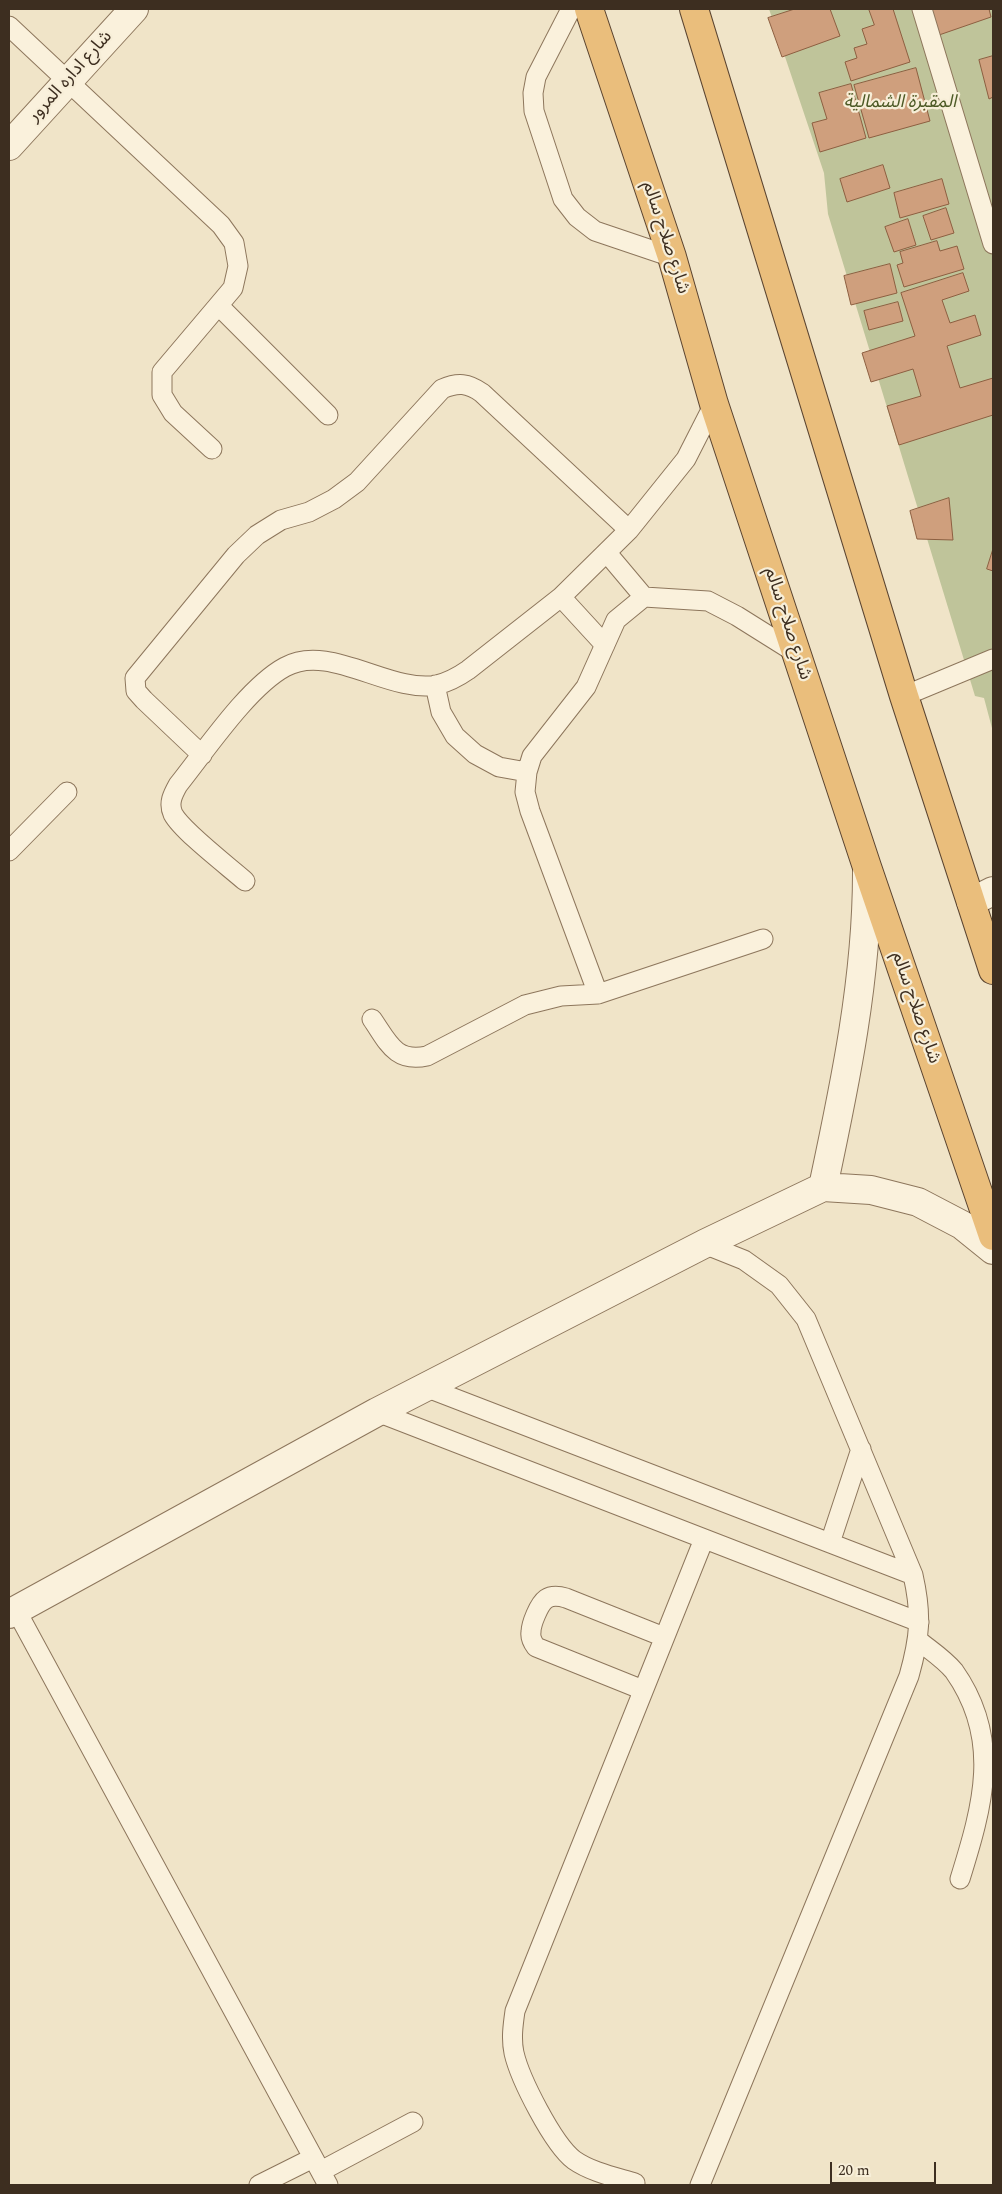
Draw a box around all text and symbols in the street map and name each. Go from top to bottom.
street label: شارع اداره المرور [24,27,118,127]
park label: المقبرة الشمالية [844,92,956,114]
street label: شارع صلاح سالم [637,179,693,297]
street label: شارع صلاح سالم [759,565,815,683]
street label: شارع صلاح سالم [886,949,944,1067]
scale bar [832,2152,938,2184]
text: 20 m [838,2159,870,2182]

